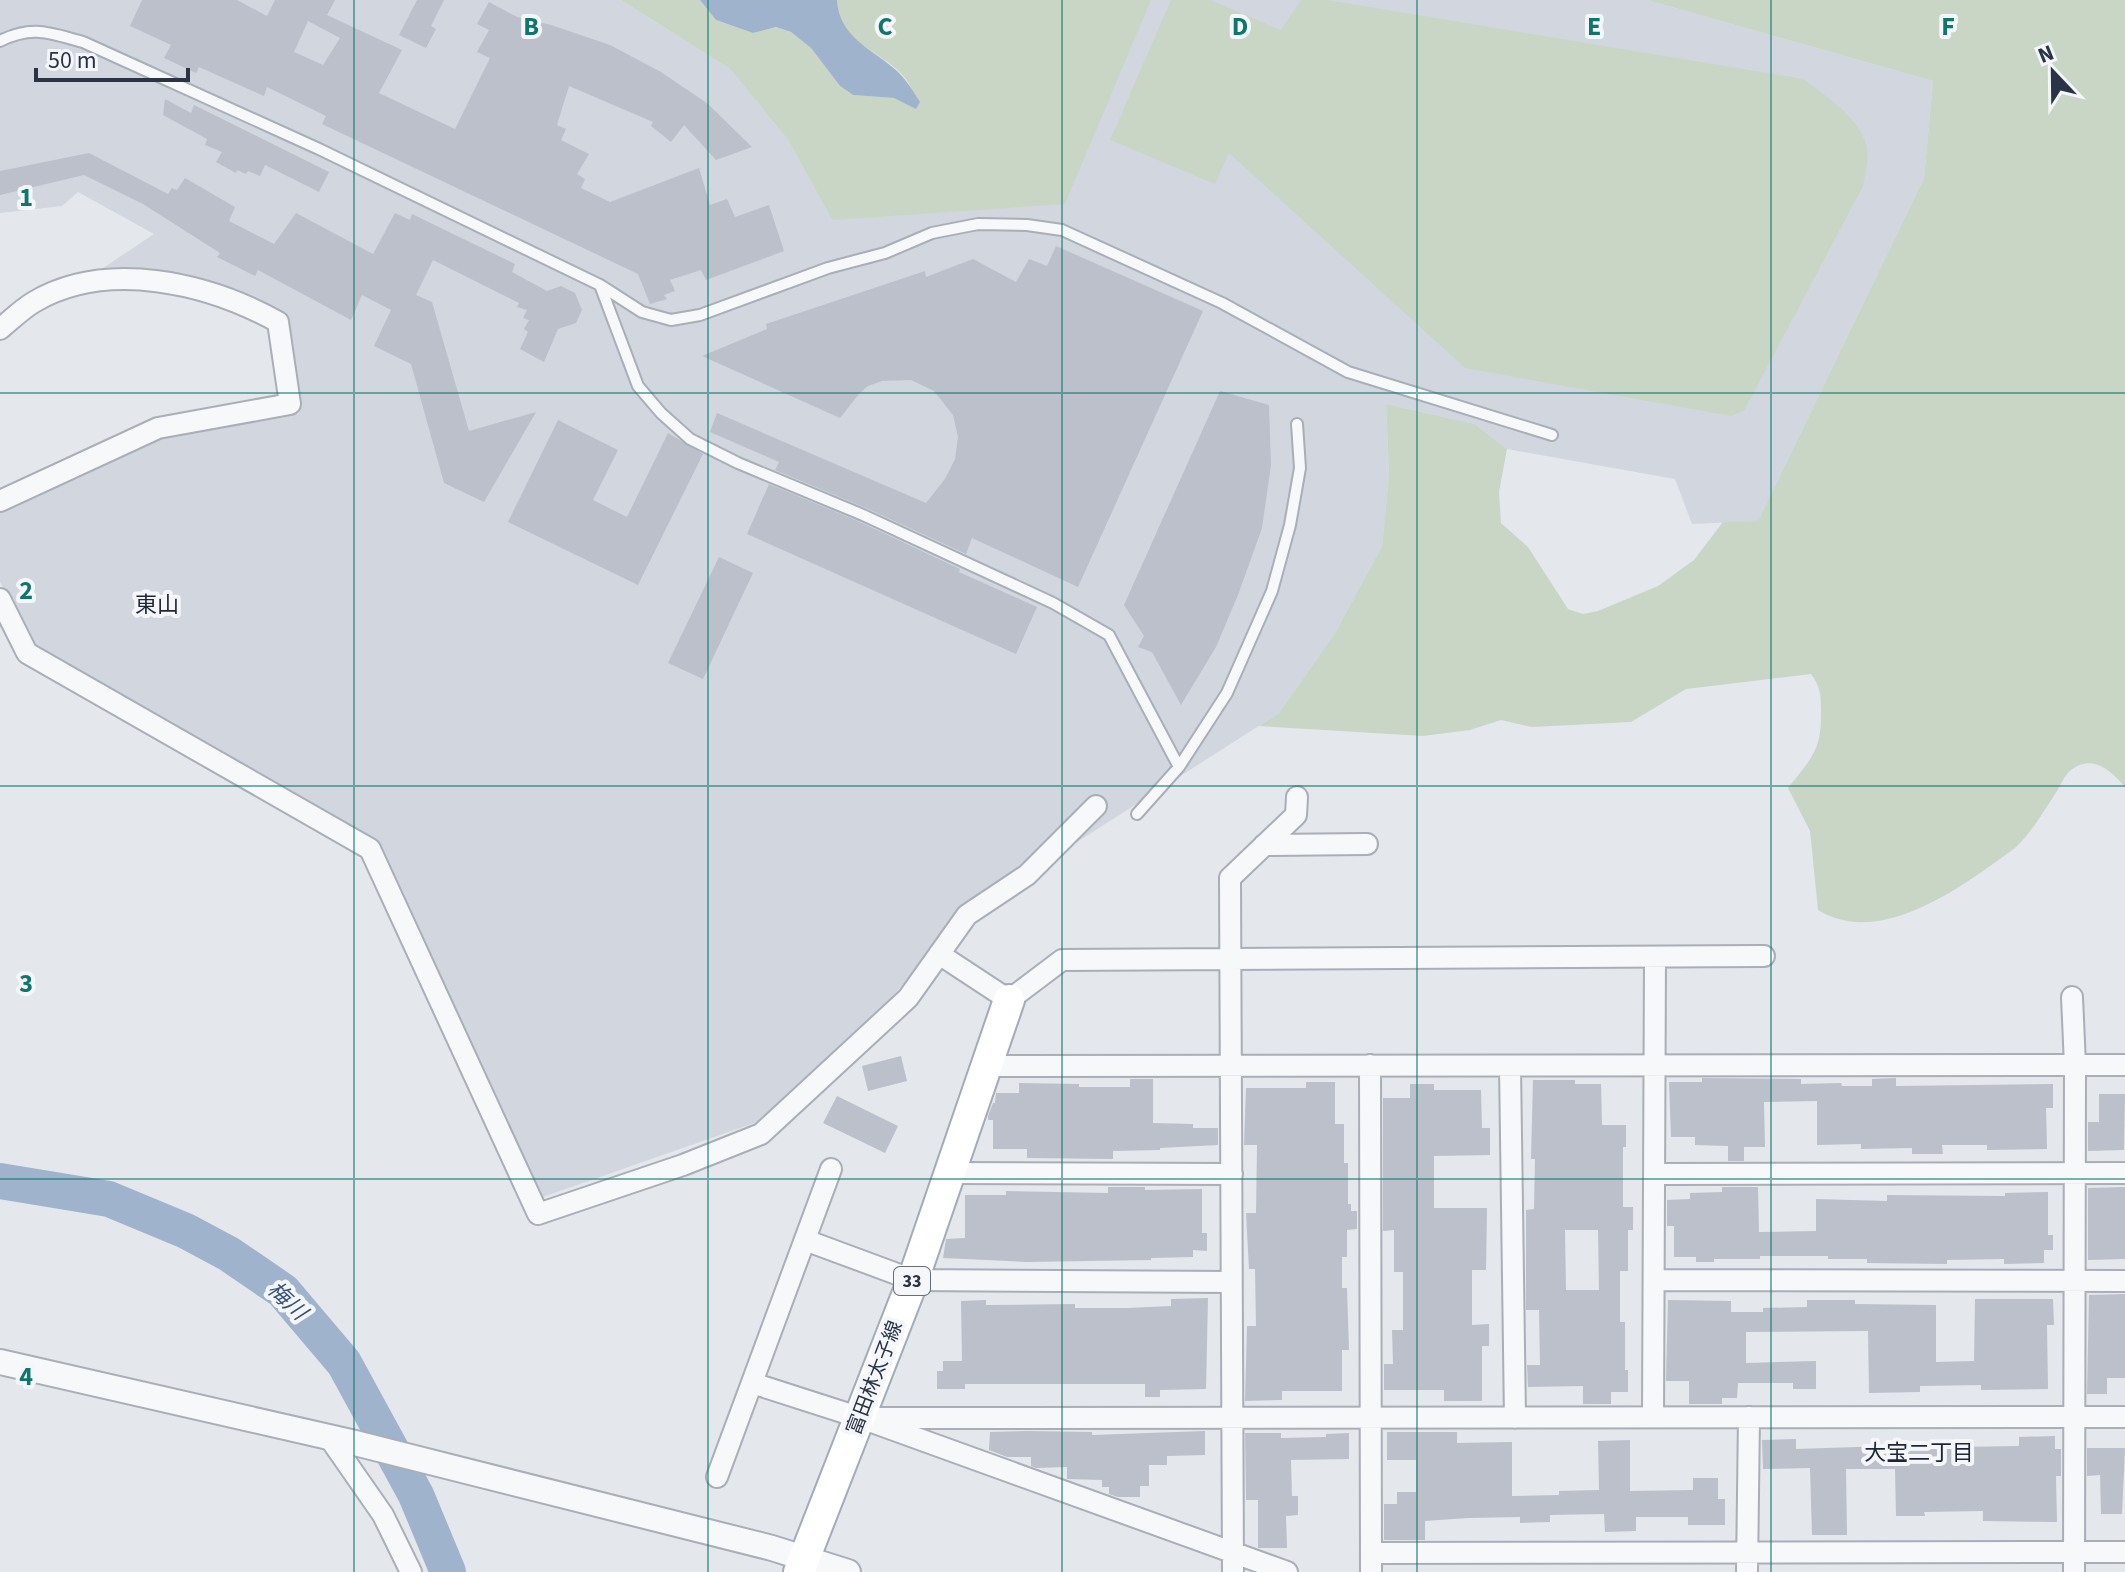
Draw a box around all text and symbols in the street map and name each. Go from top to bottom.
text: B [523,8,539,45]
text: C [877,8,893,45]
text: D [1232,8,1248,45]
text: E [1587,8,1601,45]
text: F [1941,8,1955,45]
scale bar [36,32,188,82]
north arrow [2013,32,2093,112]
text: N [2033,37,2059,72]
text: 50 m [48,43,97,78]
text: 1 [19,179,33,216]
text: 2 [19,572,33,609]
district label: 東山 [135,589,179,621]
text: 3 [19,965,33,1002]
road number: 33 [894,1267,930,1295]
water label: 梅川 [260,1274,315,1329]
street label: 富田林太子線 [840,1317,910,1439]
text: 4 [19,1358,33,1395]
district label: 大宝二丁目 [1864,1437,1974,1469]

